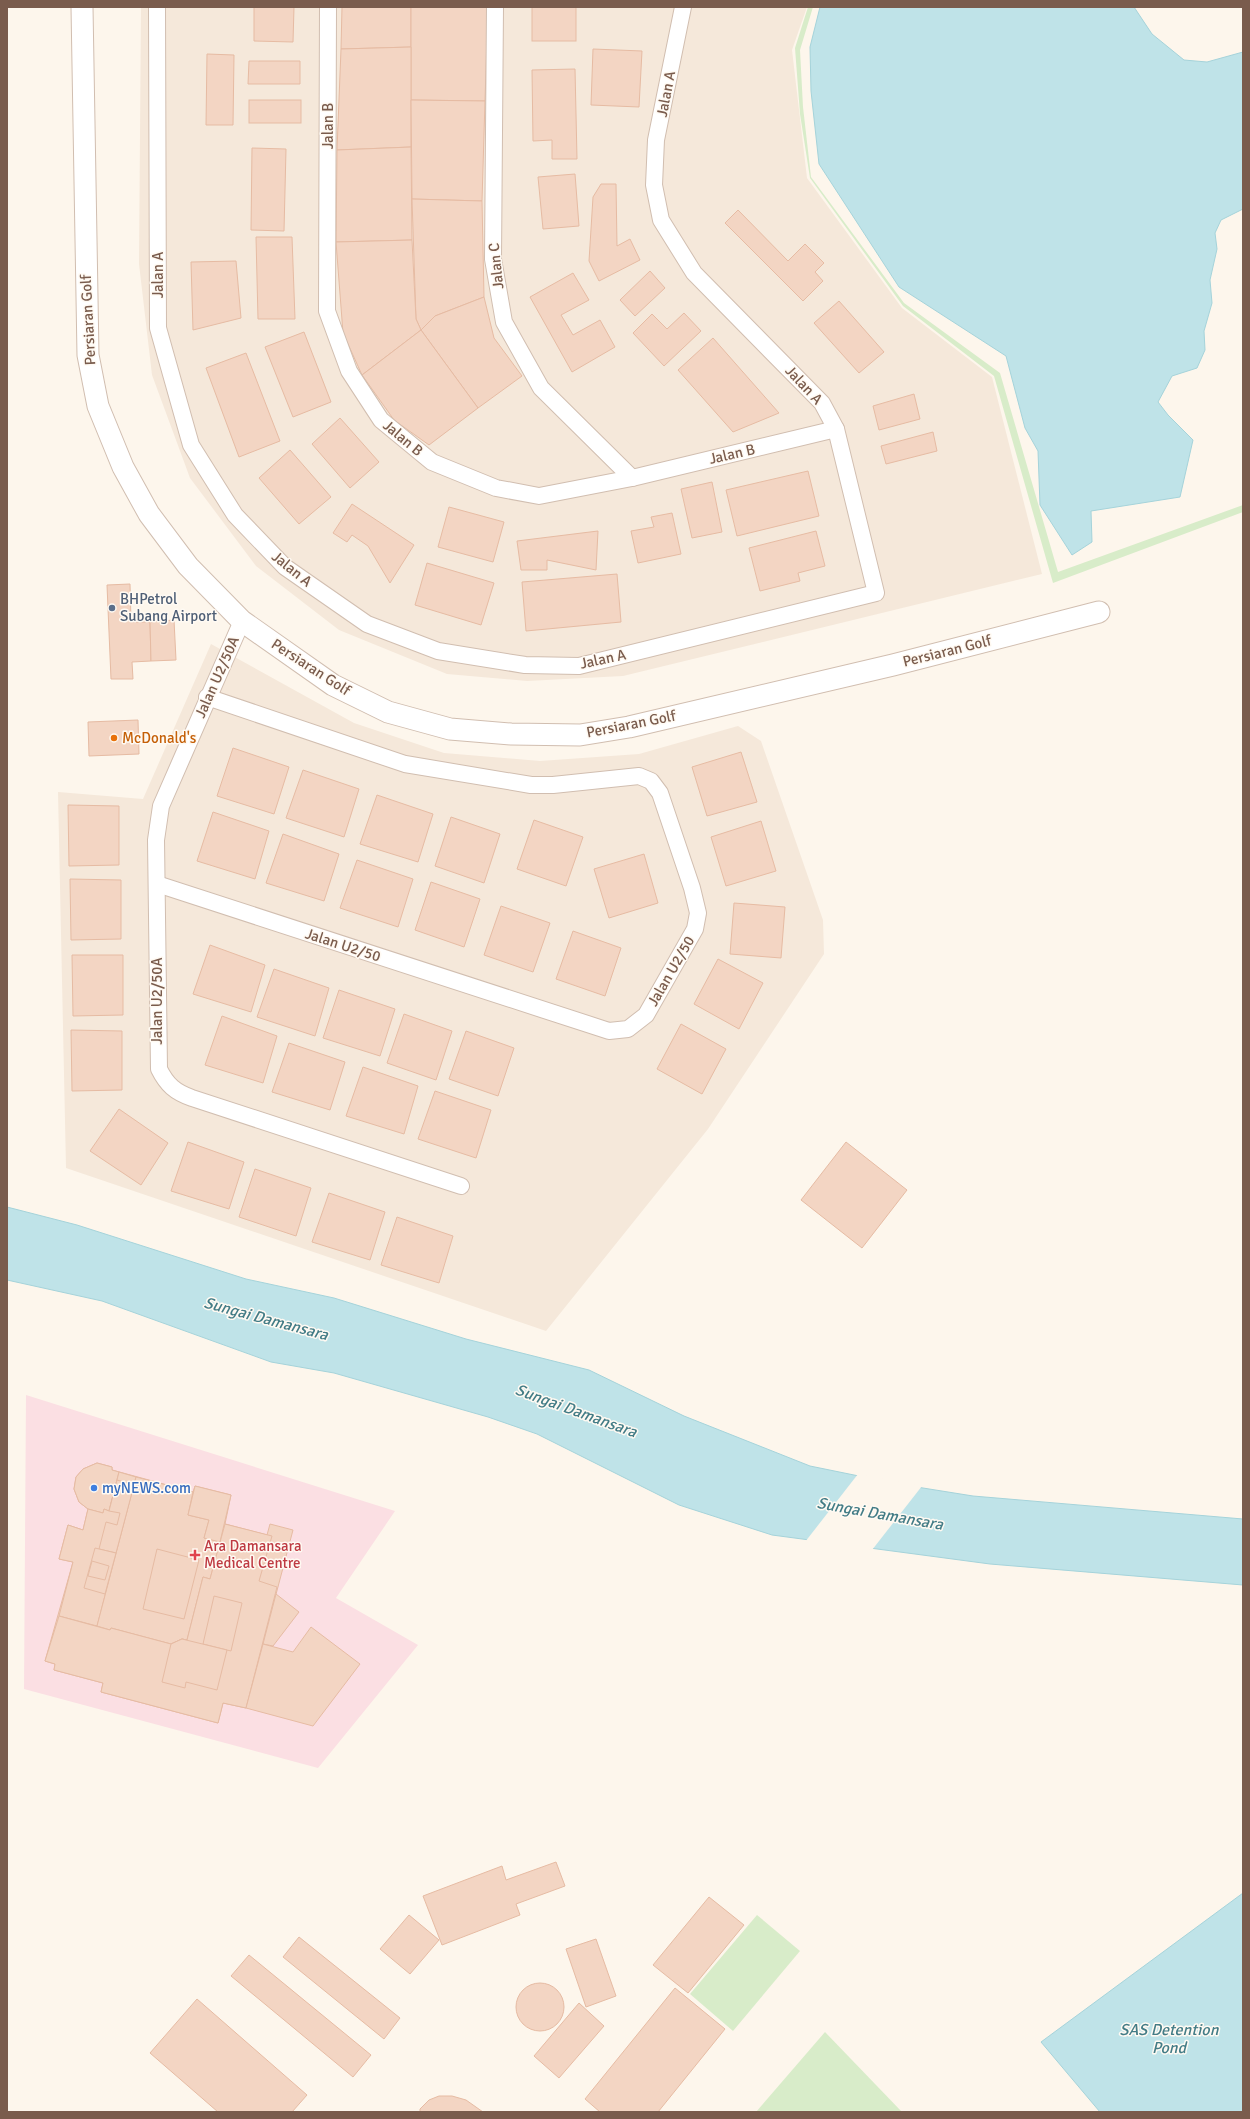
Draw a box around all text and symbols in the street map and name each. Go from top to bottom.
street label: Jalan A [653,69,679,119]
street label: Jalan B [319,103,337,149]
street label: Jalan C [485,242,507,290]
street label: Jalan A [149,252,167,298]
street label: Persiaran Golf [77,273,99,366]
street label: Jalan A [782,362,826,408]
street label: Jalan B [379,416,427,460]
street label: Jalan B [707,440,757,468]
street label: Jalan A [268,547,316,591]
place label: BHPetrol Subang Airport [120,590,217,625]
marker: BHPetrol Subang Airport [107,603,117,613]
street label: Persiaran Golf [901,631,994,671]
street label: Jalan U2/50A [191,633,243,721]
street label: Persiaran Golf [268,635,355,700]
street label: Jalan A [578,645,628,673]
street label: Persiaran Golf [585,706,678,741]
place label: McDonald's [122,729,197,747]
marker: McDonald's [109,733,119,743]
street label: Jalan U2/50 [303,924,383,966]
street label: Jalan U2/50 [644,933,698,1009]
street label: Jalan U2/50A [148,957,166,1045]
water label: Sungai Damansara [202,1293,331,1345]
water label: Sungai Damansara [513,1380,640,1443]
place label: myNEWS.com [102,1479,191,1497]
marker: myNEWS.com [89,1483,99,1493]
water label: Sungai Damansara [815,1493,946,1535]
place label: Ara Damansara Medical Centre [204,1537,302,1572]
marker: Ara Damansara Medical Centre [189,1549,201,1561]
water label: SAS Detention Pond [1120,2020,1220,2058]

